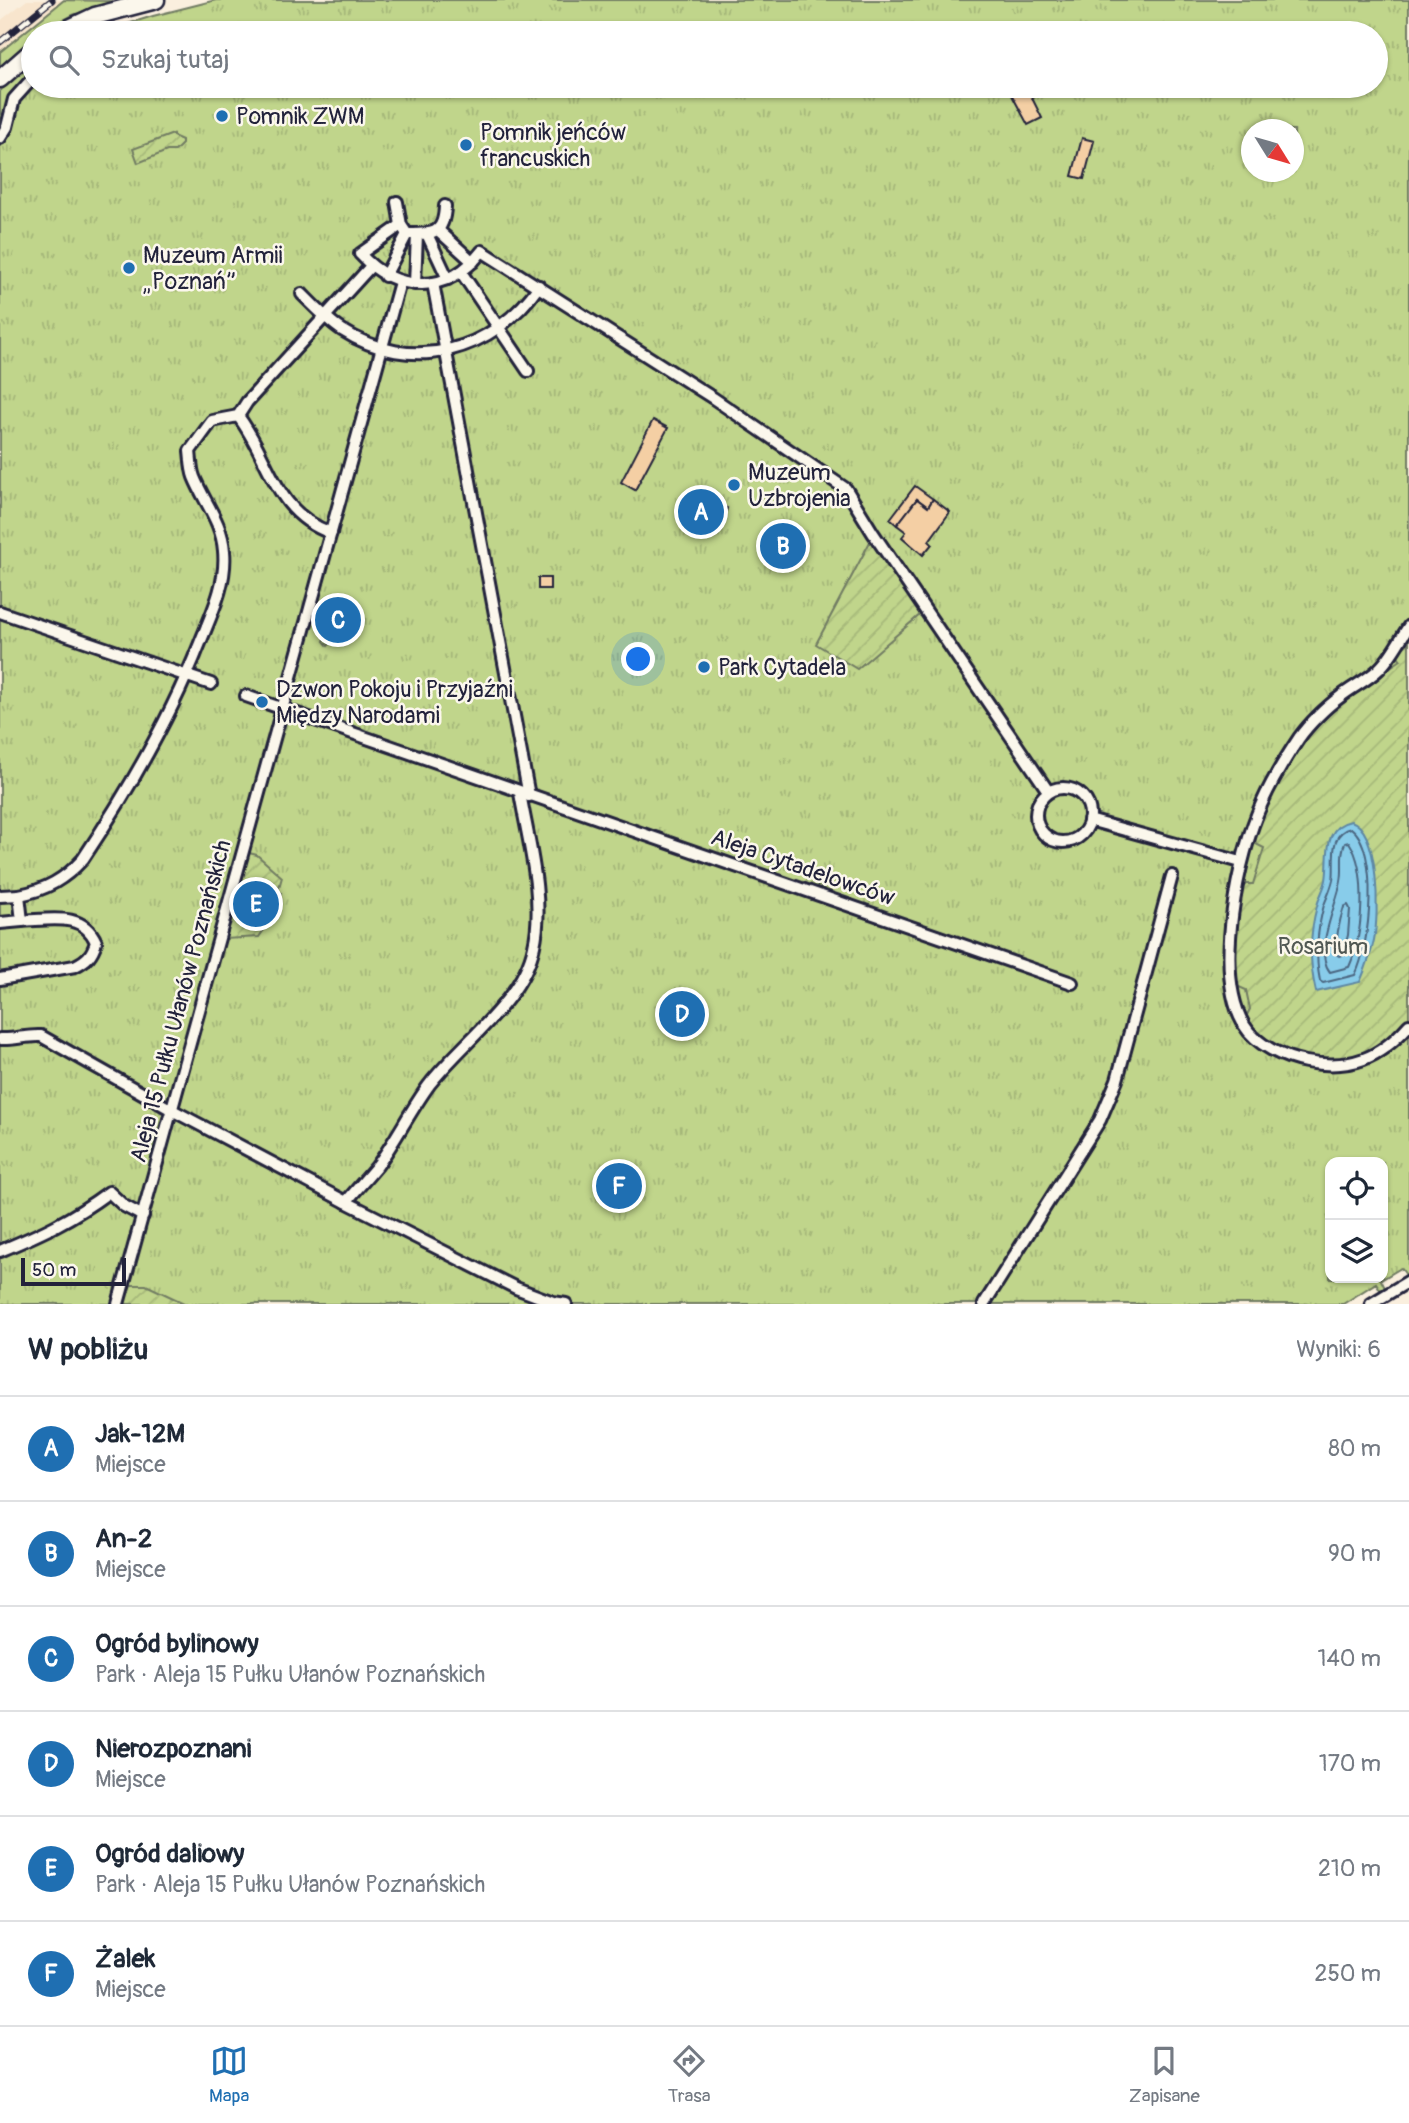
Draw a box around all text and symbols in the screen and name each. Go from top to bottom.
search box [21,21,1388,98]
icon: search [45,41,83,79]
text: Szukaj tutaj [101,44,229,76]
place label: Pomnik ZWM [236,102,364,131]
marker: Pomnik ZWM [214,108,230,124]
place label: Pomnik jeńców francuskich [480,118,627,173]
north arrow [1241,119,1304,182]
marker: Pomnik jeńców francuskich [458,137,474,153]
place label: Muzeum Armii „Poznań” [143,241,283,296]
marker: Muzeum Armii „Poznań” [121,260,137,276]
place label: Muzeum Uzbrojenia [748,458,851,513]
marker: Muzeum Uzbrojenia [726,477,742,493]
pin: A [678,486,724,538]
pin: B [760,520,806,572]
pin: C [315,594,361,646]
your location [621,642,655,676]
place label: Park Cytadela [718,653,846,682]
marker: Park Cytadela [696,659,712,675]
place label: Dzwon Pokoju i Przyjaźni Między Narodami [276,675,513,730]
marker: Dzwon Pokoju i Przyjaźni Między Narodami [254,694,270,710]
street label: Aleja Cytadelowców [707,822,899,913]
street label: Aleja 15 Pułku Ułanów Poznańskich [123,837,238,1166]
pin: E [233,878,279,930]
park label: Rosarium [1278,932,1368,961]
pin: D [659,988,705,1040]
map controls [1325,1157,1388,1283]
button: locate [1325,1157,1388,1220]
pin: F [596,1160,642,1212]
button: layers [1325,1220,1388,1283]
scale bar [21,1255,126,1287]
text: 50 m [32,1258,76,1282]
text: W pobliżu [28,1331,148,1368]
text: Wyniki: 6 [1296,1335,1381,1364]
text: Jak-12M [95,1418,185,1450]
text: A [44,1434,58,1463]
text: 80 m [1328,1434,1381,1463]
text: Miejsce [95,1450,166,1479]
text: An-2 [95,1523,152,1555]
text: B [44,1539,58,1568]
text: 90 m [1328,1539,1381,1568]
text: Miejsce [95,1555,166,1584]
text: Ogród bylinowy [95,1628,259,1660]
text: C [44,1644,58,1673]
text: 140 m [1318,1644,1381,1673]
text: Park · Aleja 15 Pułku Ułanów Poznańskich [95,1660,485,1689]
text: Nierozpoznani [95,1733,251,1765]
text: D [44,1749,58,1778]
text: 170 m [1319,1749,1381,1778]
text: Miejsce [95,1765,166,1794]
text: Ogród daliowy [95,1838,244,1870]
text: E [45,1854,57,1883]
text: 210 m [1318,1854,1381,1883]
text: Park · Aleja 15 Pułku Ułanów Poznańskich [95,1870,485,1899]
text: Żalek [95,1943,155,1975]
text: F [44,1959,58,1988]
text: 250 m [1315,1959,1381,1988]
text: Miejsce [95,1975,166,2004]
tab: Mapa [209,2042,249,2108]
tab: Trasa [668,2042,711,2108]
tab: Zapisane [1129,2042,1200,2108]

